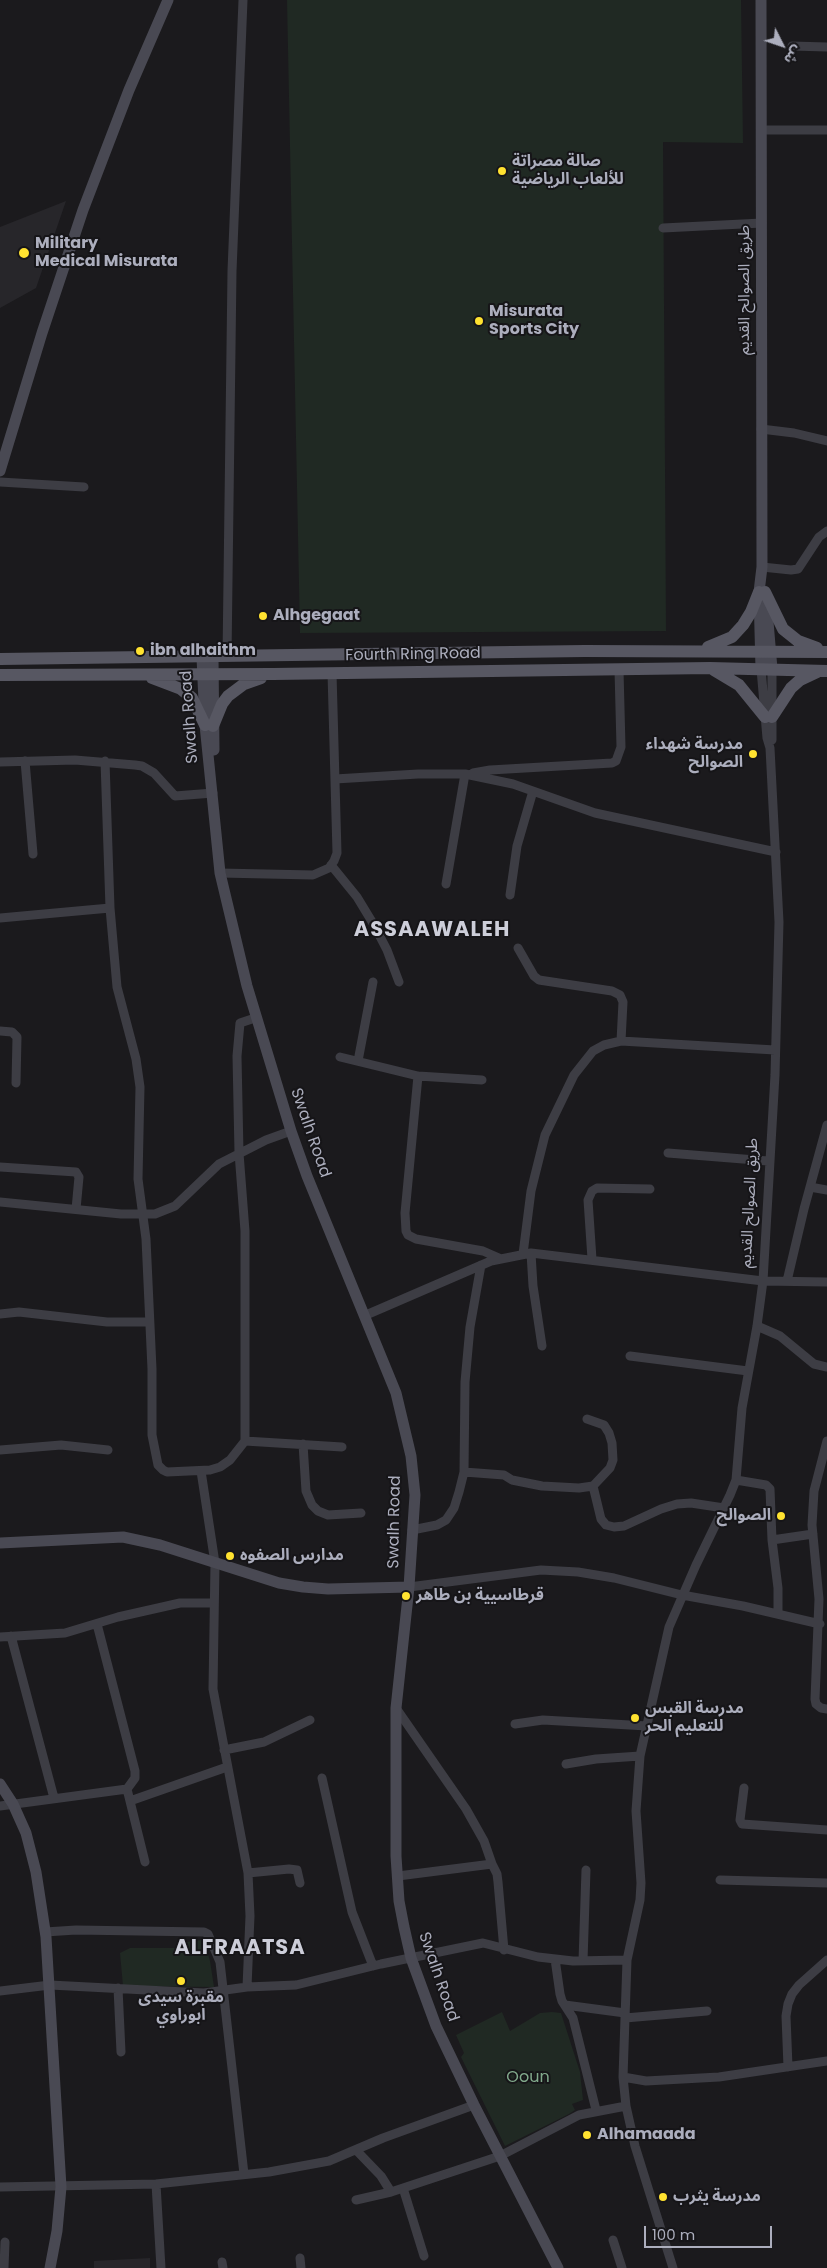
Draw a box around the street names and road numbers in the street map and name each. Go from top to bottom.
street label: طريق الصوالح القديم [735,225,755,355]
street label: Fourth Ring Road [345,644,481,666]
street label: Swalh Road [177,670,203,764]
street label: Swalh Road [286,1086,334,1180]
street label: طريق الصوالح القديم [737,1137,763,1269]
street label: Swalh Road [385,1475,405,1569]
street label: Swalh Road [414,1930,462,2024]

